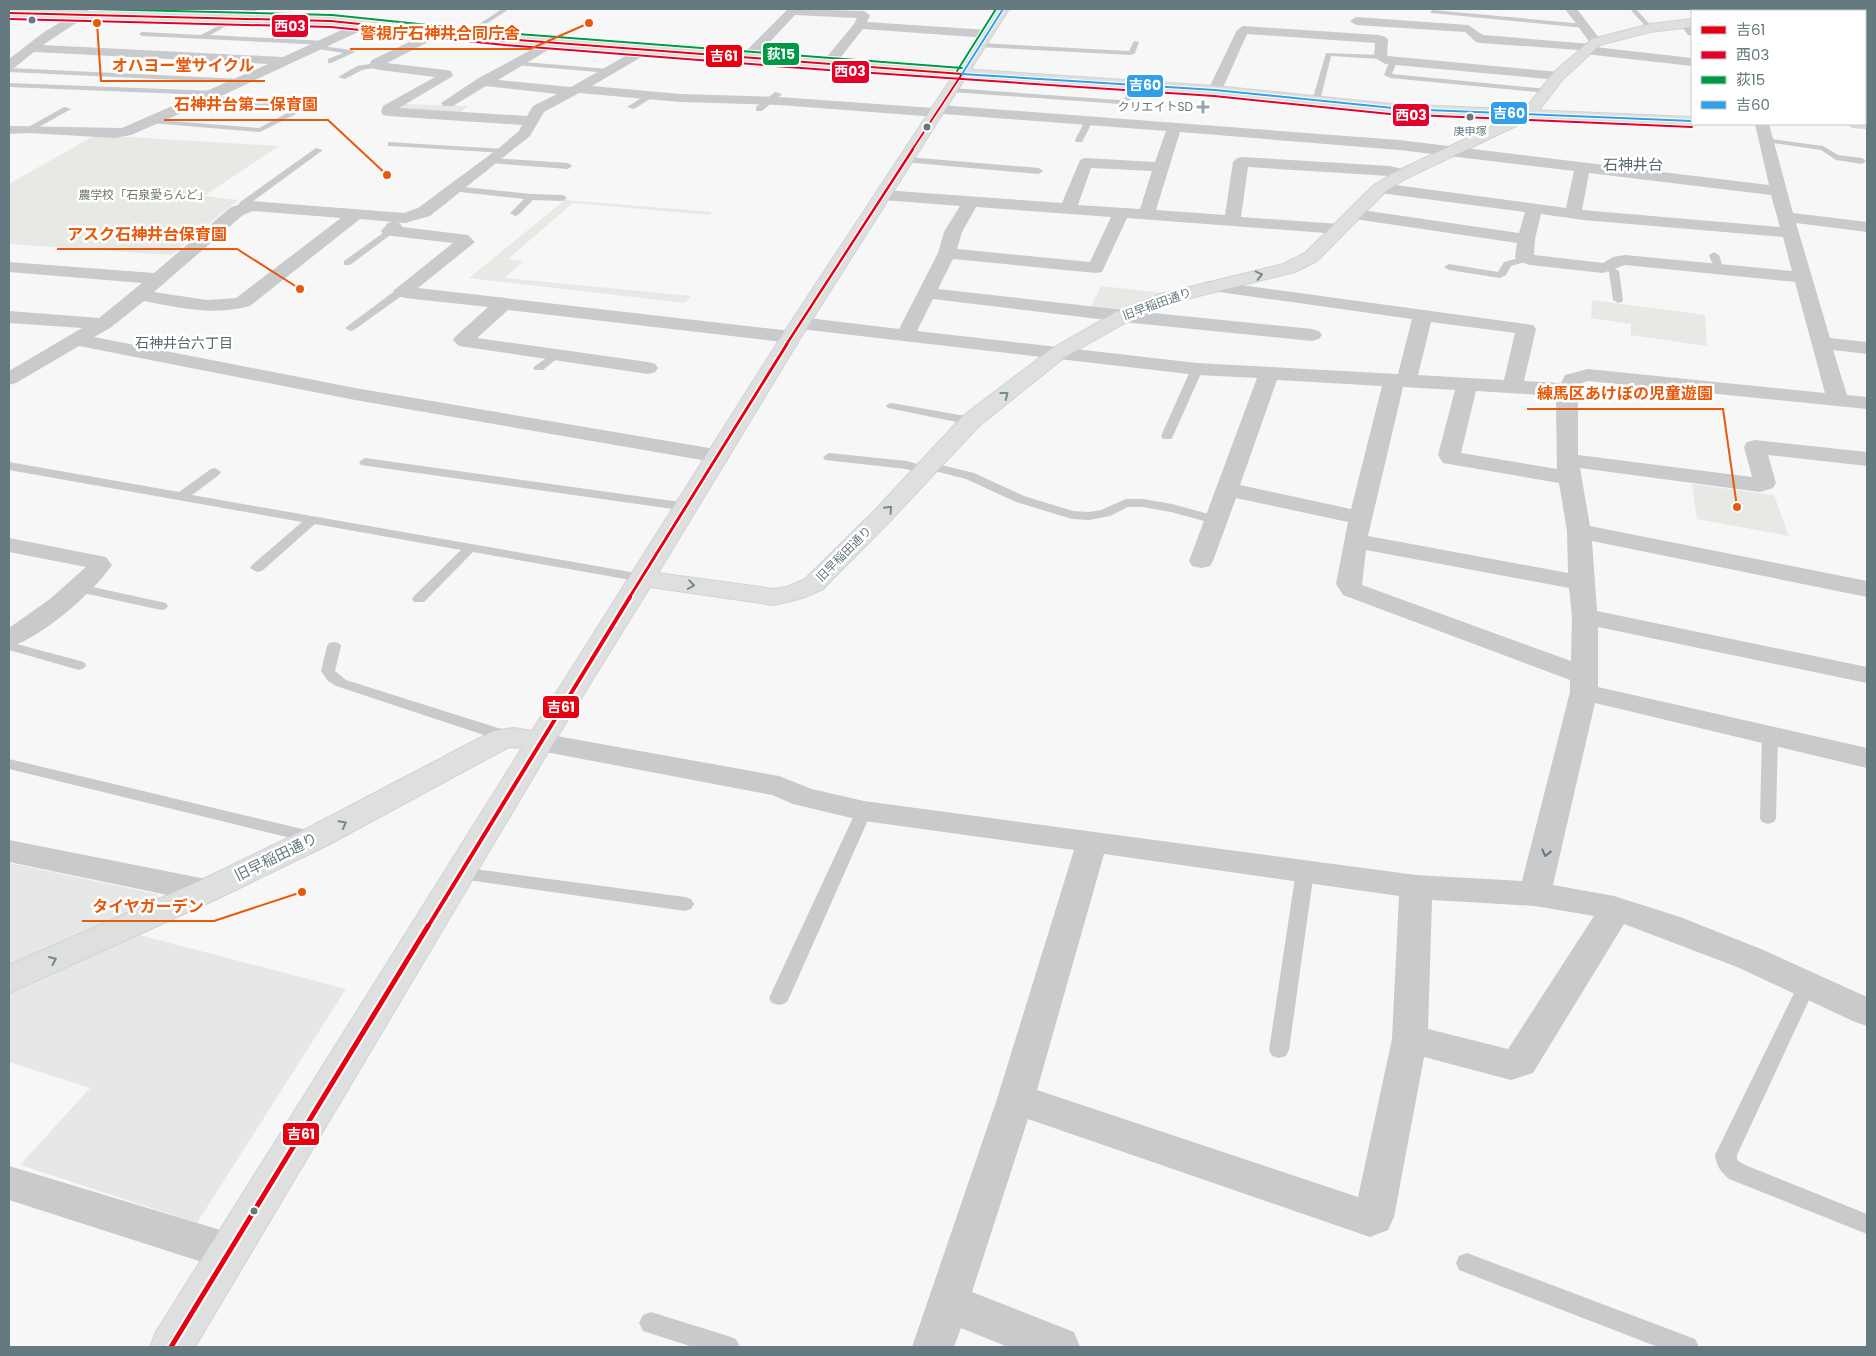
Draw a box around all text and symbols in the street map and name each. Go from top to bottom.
legend [1691,10,1866,125]
line badge: 西03 [271,14,309,38]
unlabelled marker [27,15,37,25]
text: 西03 [274,16,306,36]
callout: 警視庁石神井合同庁舎 [350,18,530,49]
text: 吉61 [1736,19,1765,40]
text: 警視庁石神井合同庁舎 [360,22,520,45]
line badge: 荻15 [762,42,800,66]
line badge: 吉61 [705,44,743,68]
text: 荻15 [767,44,795,64]
text: 西03 [1736,44,1769,65]
text: 吉61 [710,46,738,66]
callout: オハヨー堂サイクル [101,50,265,81]
text: オハヨー堂サイクル [111,54,255,77]
line badge: 西03 [831,60,870,84]
text: 西03 [834,61,866,81]
text: 荻15 [1736,69,1765,90]
line badge: 吉60 [1126,74,1164,98]
text: 吉60 [1129,75,1161,95]
callout: 石神井台第二保育園 [164,89,328,120]
text: 石神井台第二保育園 [174,93,318,116]
text: 吉60 [1736,94,1770,115]
place label: クリエイトSD [1117,98,1193,115]
marker: クリエイトSD [1197,101,1209,113]
line badge: 吉60 [1490,101,1528,125]
line badge: 西03 [1392,103,1430,127]
text: 吉60 [1493,103,1525,123]
text: 西03 [1395,105,1427,125]
marker: 庚申塚 [1465,112,1475,122]
unlabelled marker [922,122,932,132]
place label: 庚申塚 [1454,123,1487,139]
district label: 石神井台 [1603,154,1663,175]
park label: 農学校「石泉愛らんど」 [78,186,210,203]
callout: アスク石神井台保育園 [57,218,237,249]
text: アスク石神井台保育園 [67,223,227,246]
one-way arrow [1254,270,1263,281]
street label: 旧早稲田通り [1120,283,1194,324]
district label: 石神井台六丁目 [135,333,233,353]
callout: 練馬区あけぼの児童遊園 [1527,378,1723,409]
text: 練馬区あけぼの児童遊園 [1537,382,1713,405]
one-way arrow [999,392,1008,401]
one-way arrow [883,505,892,514]
street label: 旧早稲田通り [812,522,875,585]
one-way arrow [686,579,695,589]
line badge: 吉61 [542,695,580,719]
text: 吉61 [547,697,575,717]
one-way arrow [337,820,346,830]
street label: 旧早稲田通り [231,827,321,886]
one-way arrow [1541,849,1552,858]
callout: タイヤガーデン [82,890,214,921]
text: タイヤガーデン [92,895,204,918]
one-way arrow [48,956,57,966]
line badge: 吉61 [282,1122,320,1146]
text: 吉61 [287,1124,315,1144]
unlabelled marker [249,1206,259,1216]

